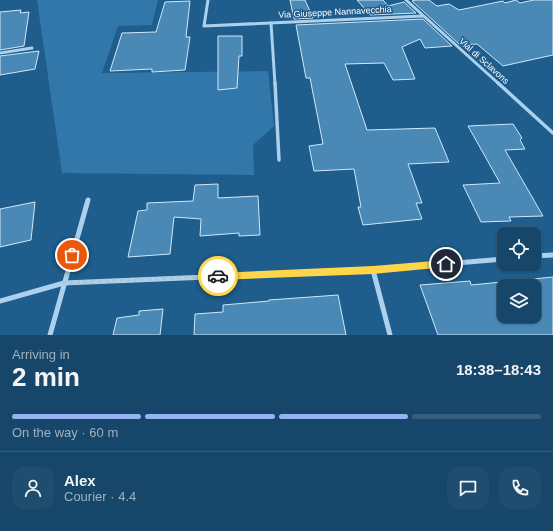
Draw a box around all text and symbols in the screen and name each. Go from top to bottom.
street label: Via Giuseppe Nannavecchia [278,4,392,20]
street label: Vial di Sclavons [457,36,511,86]
map controls [497,227,541,323]
button: locate [497,227,541,271]
pin [55,238,89,272]
icon: bag [61,244,83,266]
pin [429,247,463,281]
icon: home [435,253,457,275]
courier [198,256,238,296]
icon: car [207,265,229,287]
button: layers [497,279,541,323]
text: Arriving in [12,347,70,362]
text: 18:38–18:43 [456,361,541,378]
text: 2 min [12,362,80,392]
text: On the way · 60 m [12,425,118,440]
button: person [12,467,54,509]
button: chat [447,467,489,509]
button: phone [499,467,541,509]
text: Alex [64,472,96,489]
text: Courier · 4.4 [64,489,136,504]

